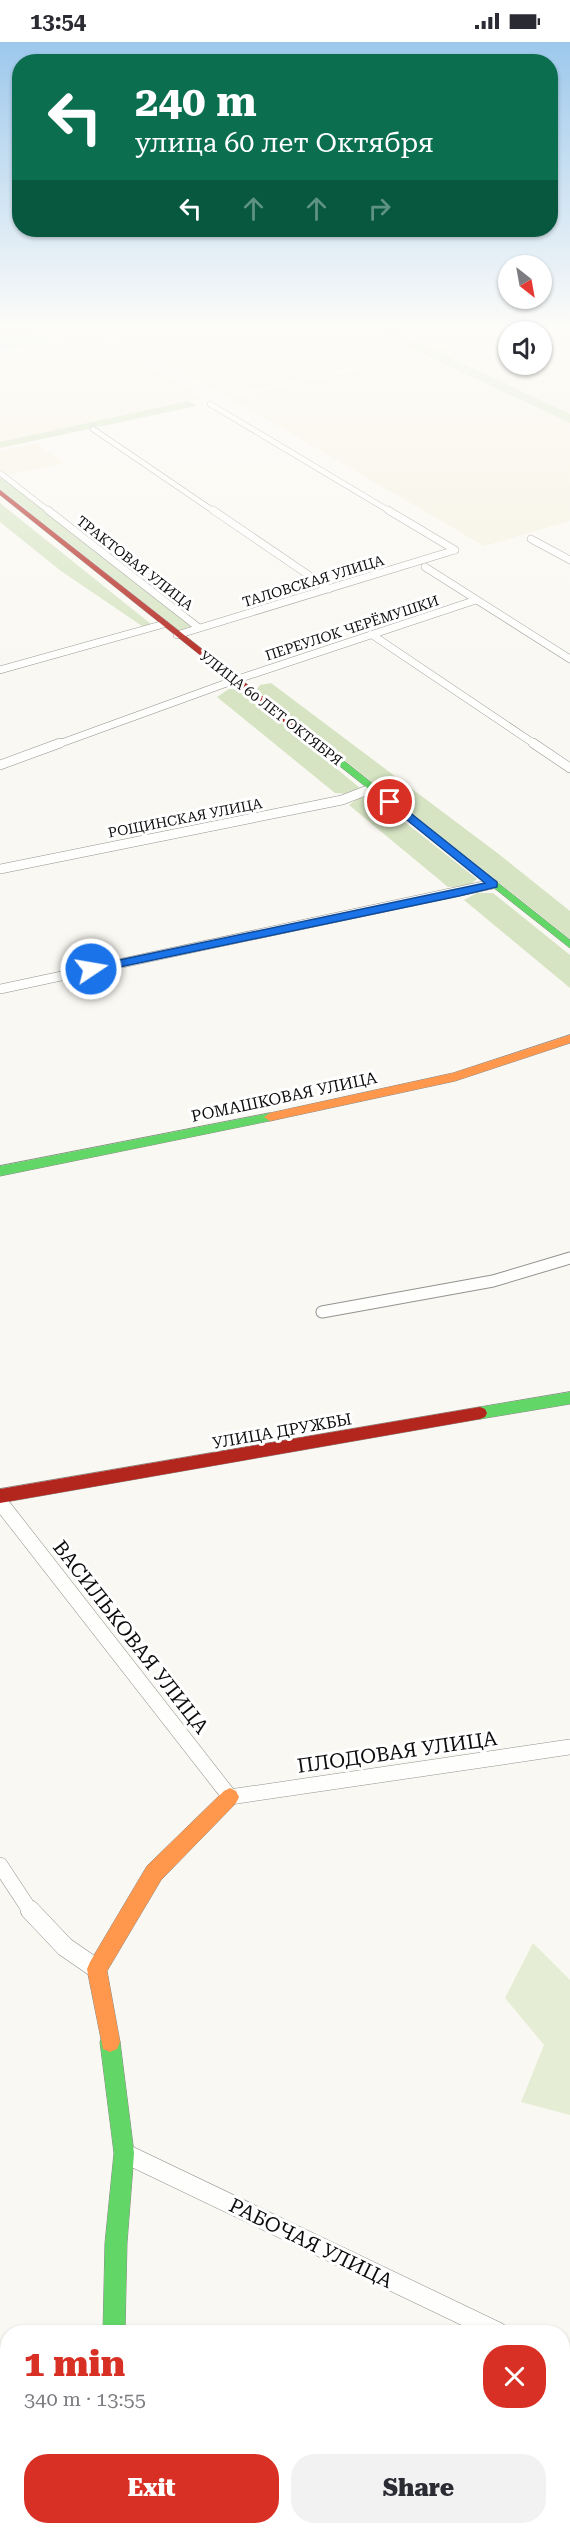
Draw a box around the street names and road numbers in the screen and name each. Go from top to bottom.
street label: ТРАКТОВАЯ УЛИЦА [74,513,197,614]
street label: ТАЛОВСКАЯ УЛИЦА [240,552,386,610]
street label: ПЕРЕУЛОК ЧЕРЁМУШКИ [263,592,441,664]
street label: УЛИЦА 60 ЛЕТ ОКТЯБРЯ [197,647,346,769]
street label: РОЩИНСКАЯ УЛИЦА [107,795,264,841]
street label: РОМАШКОВАЯ УЛИЦА [189,1068,379,1126]
street label: УЛИЦА ДРУЖБЫ [211,1409,353,1453]
street label: ВАСИЛЬКОВАЯ УЛИЦА [48,1536,214,1738]
street label: ПЛОДОВАЯ УЛИЦА [296,1726,498,1778]
street label: РАБОЧАЯ УЛИЦА [225,2193,397,2293]

